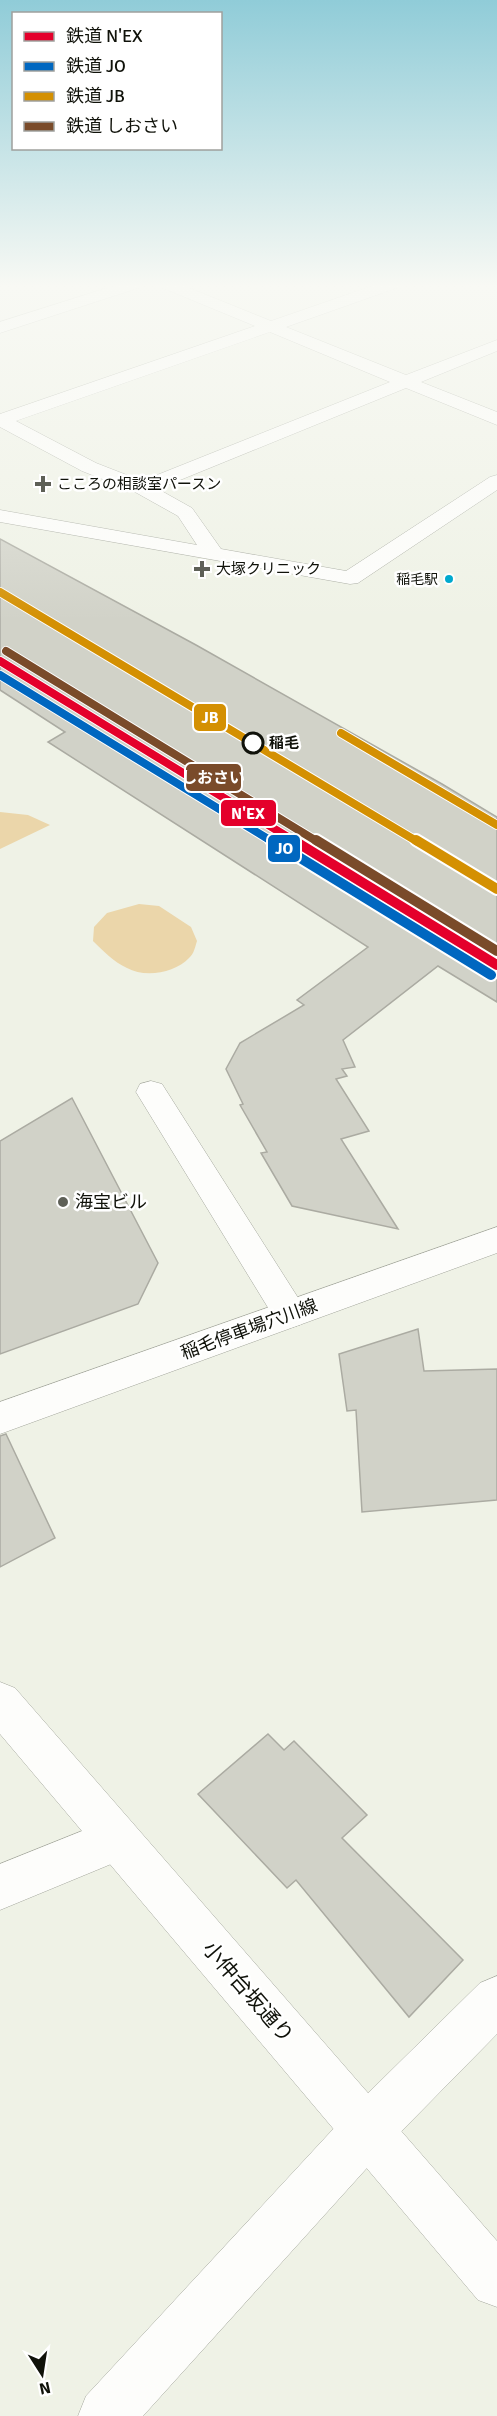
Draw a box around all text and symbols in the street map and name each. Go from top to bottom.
legend [12,12,222,150]
text: 鉄道 N'EX [66,25,143,47]
text: 鉄道 JO [66,55,126,77]
text: 鉄道 JB [66,85,125,107]
text: 鉄道 しおさい [66,115,178,137]
marker: こころの相談室パースン [34,475,52,493]
place label: こころの相談室パースン [57,475,221,493]
marker: 大塚クリニック [193,560,211,578]
place label: 大塚クリニック [216,560,321,578]
place label: 稲毛駅 [396,571,438,588]
marker: 稲毛駅 [443,573,455,585]
line badge: JB [193,703,227,732]
text: JB [201,708,219,728]
marker: 稲毛 [242,732,264,754]
place label: 稲毛 [269,734,299,752]
line badge: しおさい [185,763,242,792]
text: しおさい [181,768,245,788]
line badge: N'EX [220,799,277,827]
text: N'EX [231,804,265,824]
line badge: JO [267,834,301,863]
text: JO [275,839,293,859]
place label: 海宝ビル [75,1191,147,1213]
marker: 海宝ビル [56,1195,70,1209]
street label: 稲毛停車場穴川線 [178,1294,320,1364]
street label: 小仲台坂通り [197,1936,299,2048]
north arrow [12,2344,72,2404]
text: N [37,2377,52,2399]

